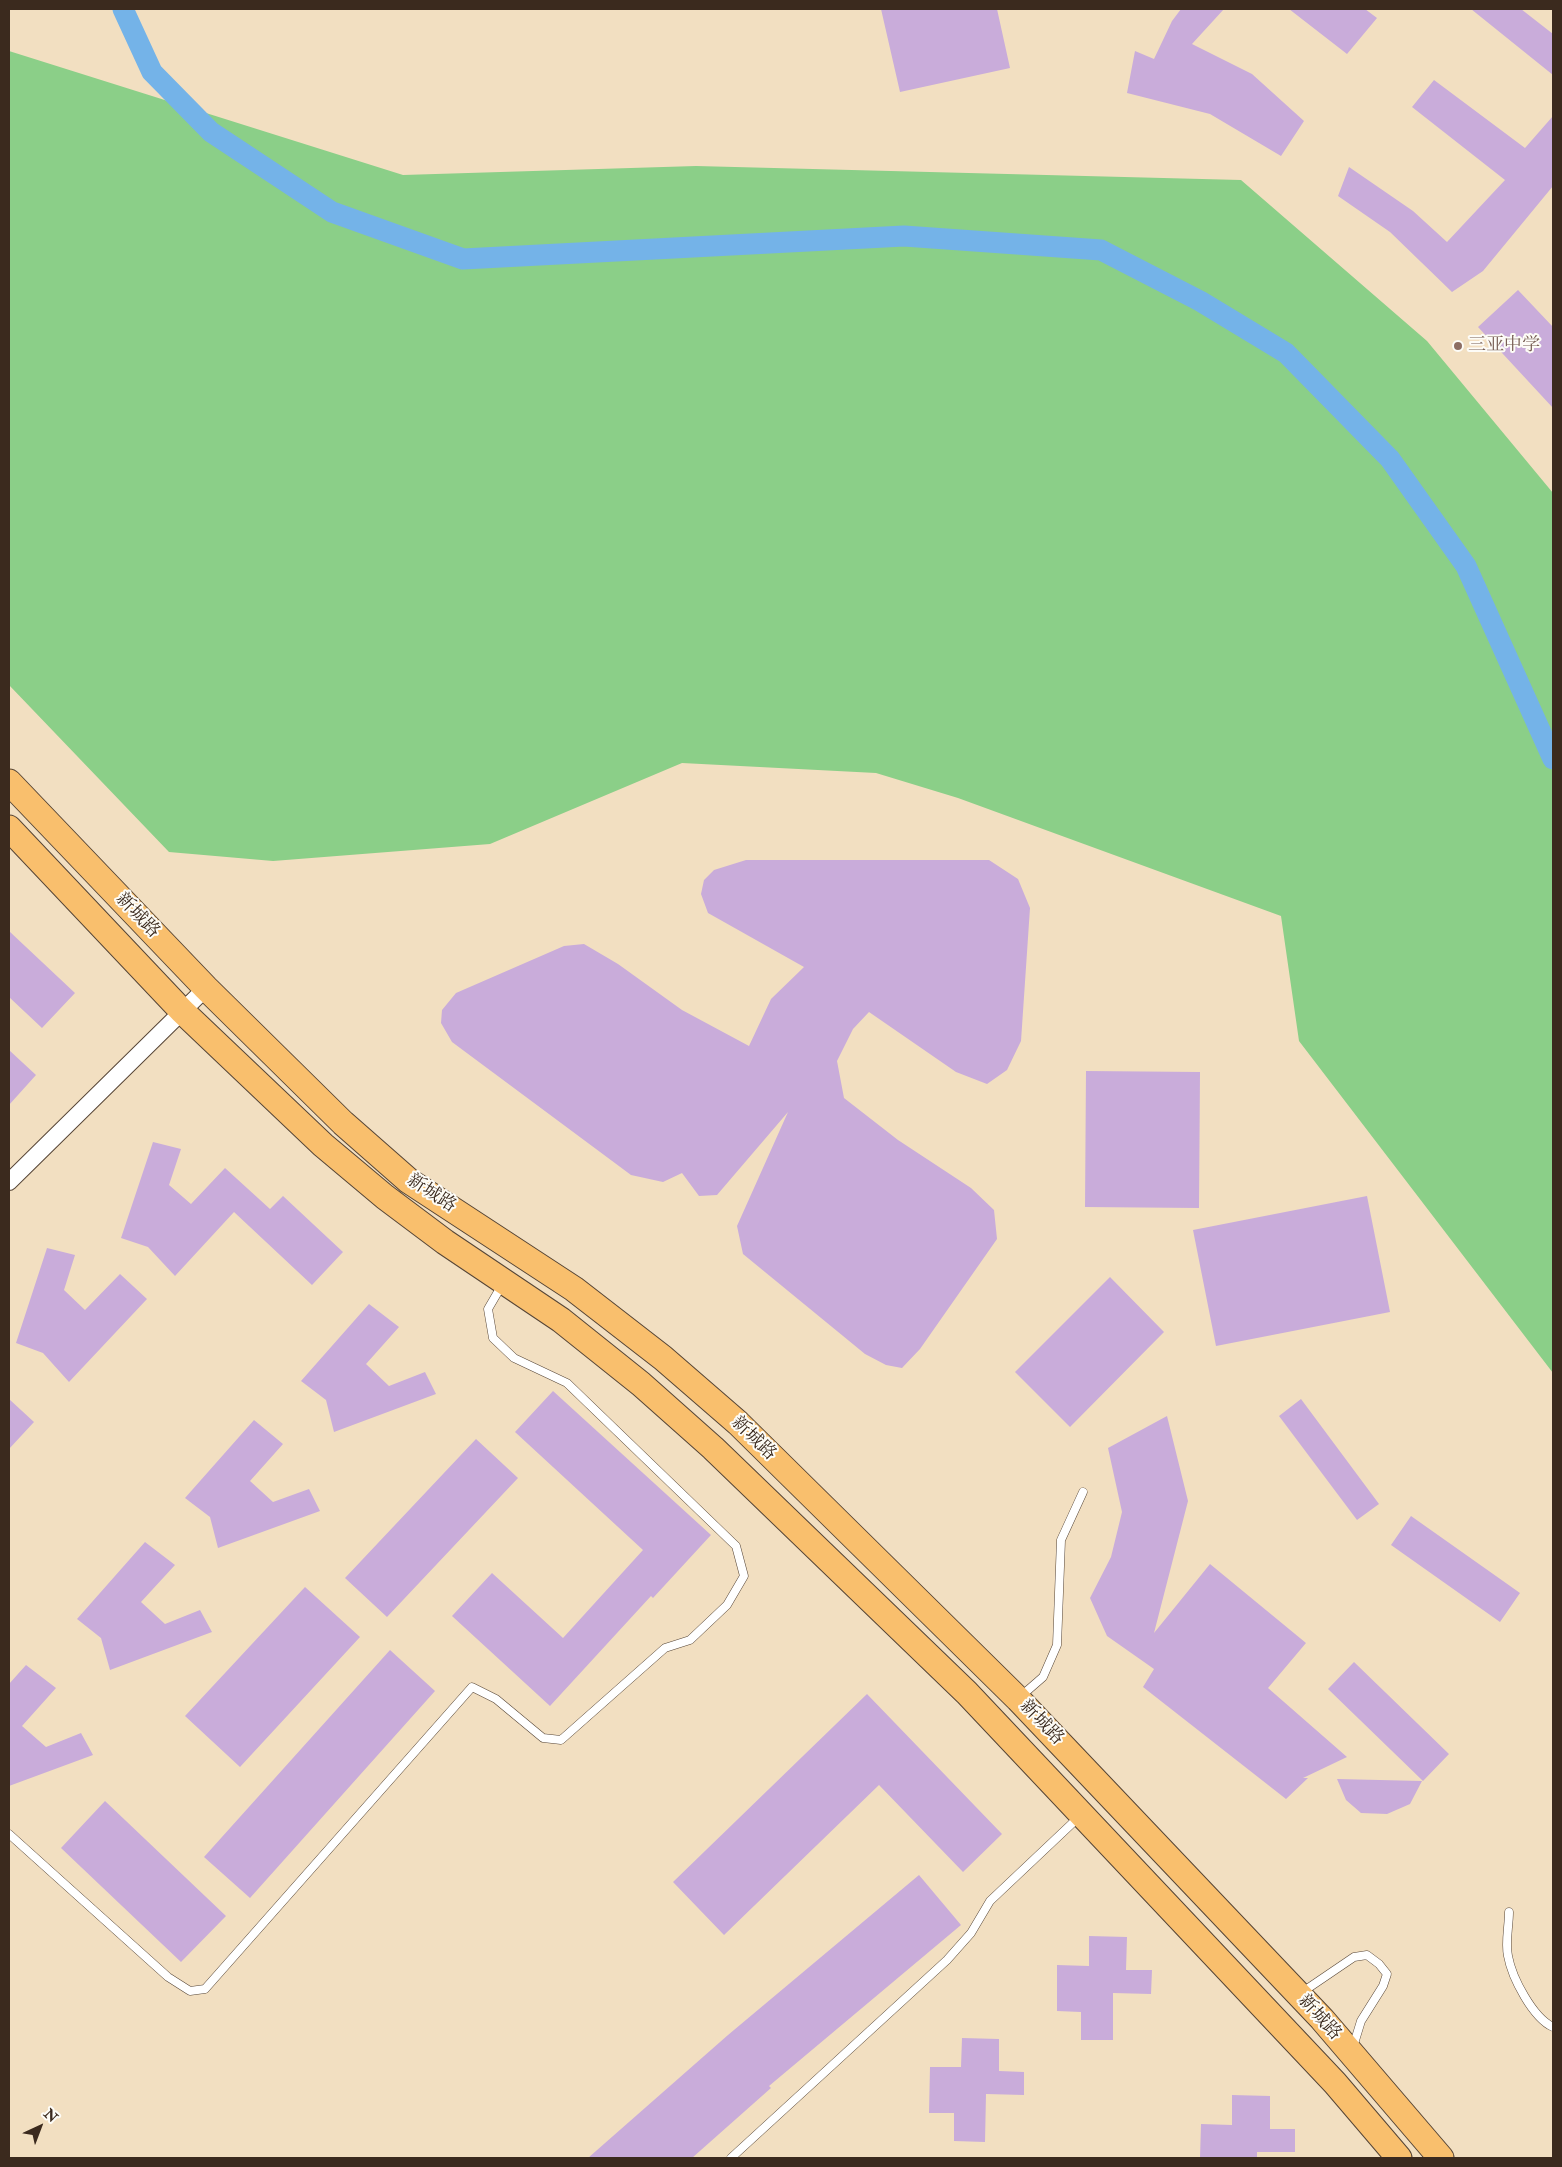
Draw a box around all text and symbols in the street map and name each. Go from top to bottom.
place label: 三亚中学 [1468,335,1540,357]
marker: 三亚中学 [1452,340,1464,352]
street label: 新城路 [110,889,164,943]
street label: 新城路 [402,1170,460,1218]
street label: 新城路 [726,1412,780,1466]
street label: 新城路 [1014,1696,1068,1750]
street label: 新城路 [1293,1991,1345,2045]
north arrow [15,2102,65,2152]
text: N [40,2105,61,2126]

